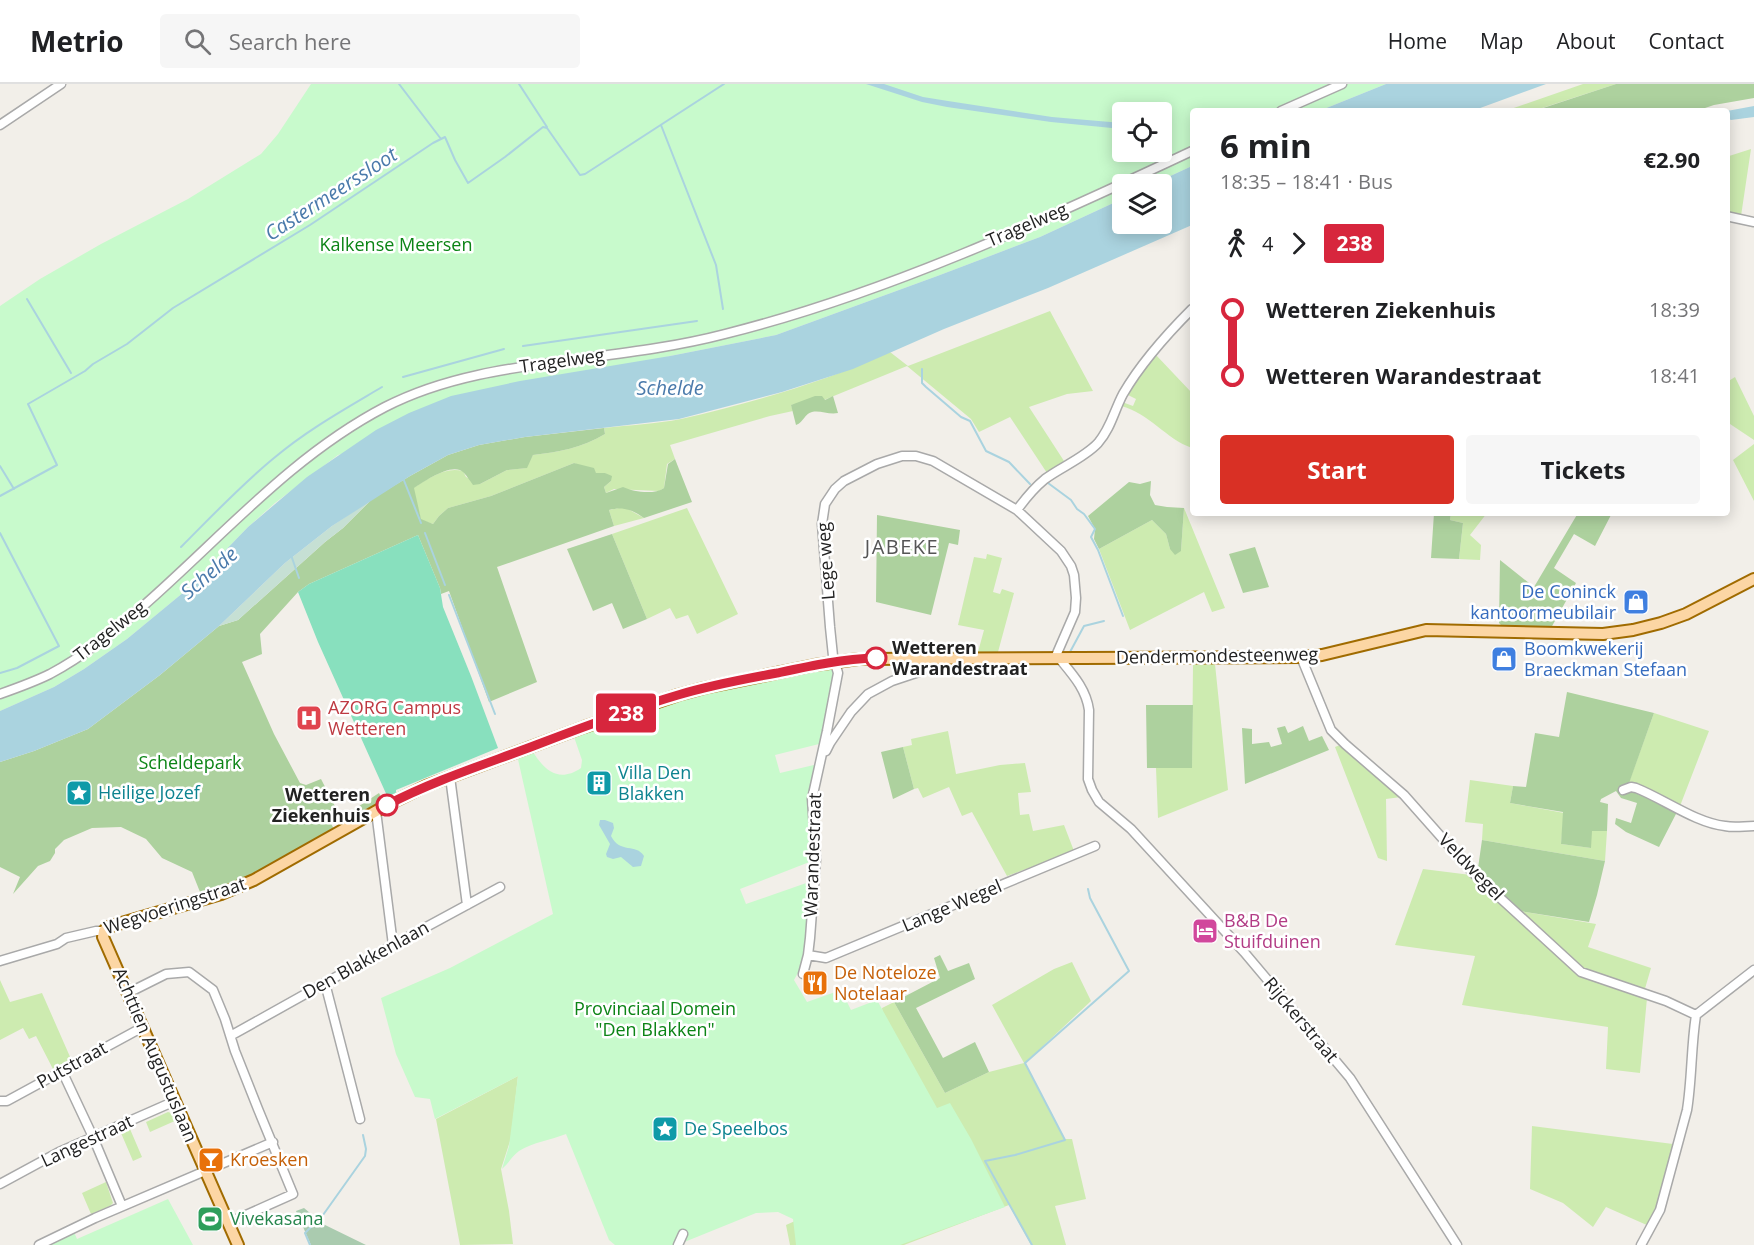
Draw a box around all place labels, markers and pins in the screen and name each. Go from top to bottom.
place label: De Coninck kantoormeubilair [1470,579,1617,624]
shop icon: De Coninck kantoormeubilair [1621,587,1651,617]
place label: Wetteren Warandestraat [892,635,1028,680]
place label: Boomkwekerij Braeckman Stefaan [1524,636,1687,681]
shop icon: Boomkwekerij Braeckman Stefaan [1489,644,1519,674]
marker: Wetteren Warandestraat [865,647,887,669]
place label: AZORG Campus Wetteren [328,695,461,740]
hospital icon: AZORG Campus Wetteren [294,703,324,733]
place label: Villa Den Blakken [618,760,691,805]
building icon: Villa Den Blakken [584,768,614,798]
place icon: Heilige Jozef [64,778,94,808]
place label: Heilige Jozef [98,780,201,804]
place label: Wetteren Ziekenhuis [272,782,370,827]
marker: Wetteren Ziekenhuis [376,794,398,816]
place label: B&B De Stuifduinen [1224,908,1321,953]
hotel icon: B&B De Stuifduinen [1190,916,1220,946]
place label: De Noteloze Notelaar [834,960,937,1005]
restaurant icon: De Noteloze Notelaar [800,968,830,998]
place icon: De Speelbos [650,1114,680,1144]
place label: De Speelbos [684,1116,788,1140]
bar icon: Kroesken [196,1145,226,1175]
place label: Kroesken [230,1147,309,1171]
sports icon: Vivekasana [195,1204,225,1234]
place label: Vivekasana [230,1206,323,1230]

